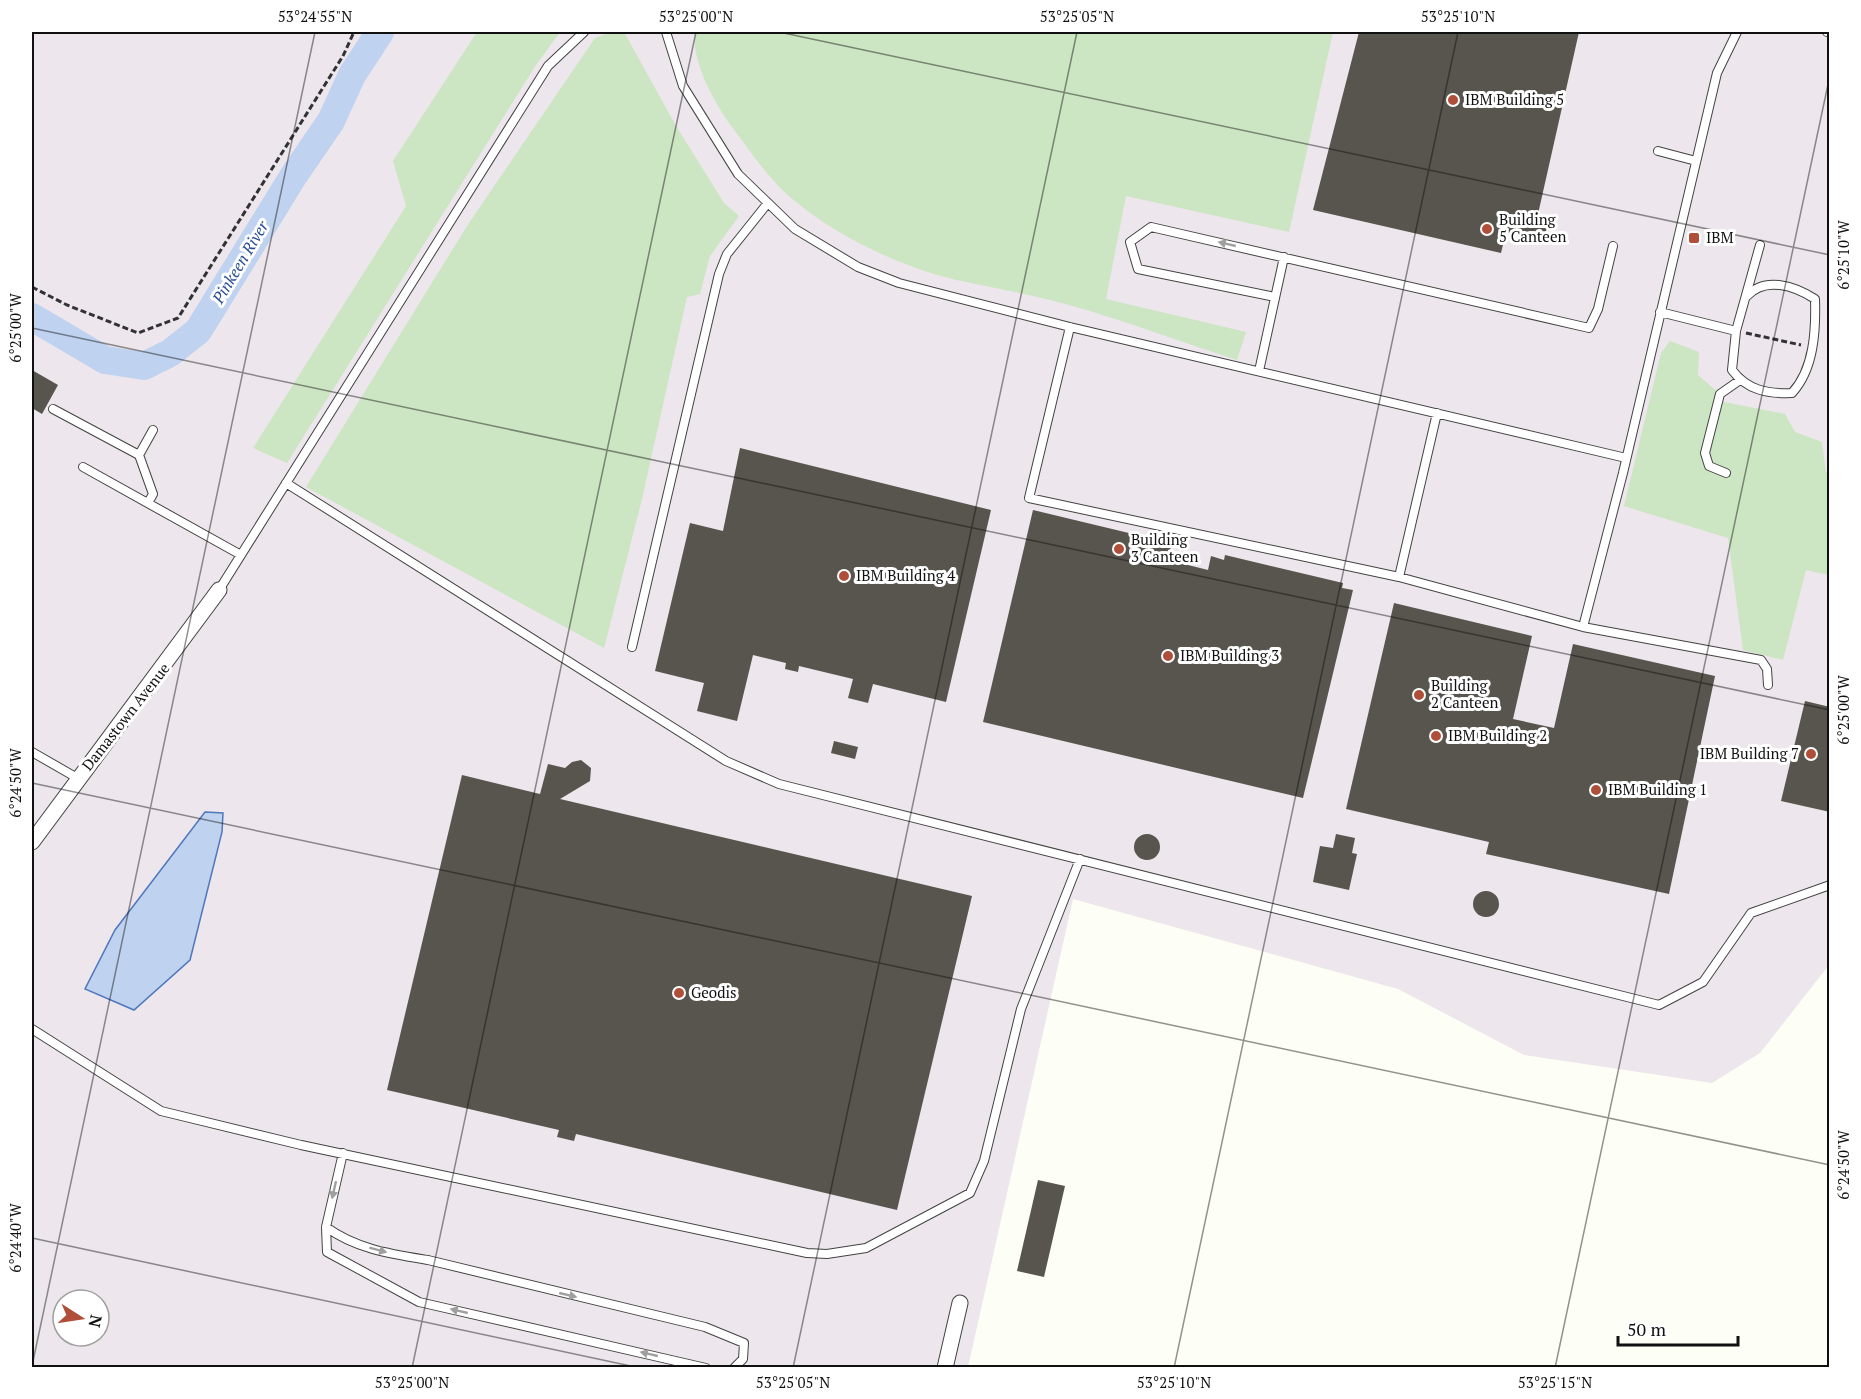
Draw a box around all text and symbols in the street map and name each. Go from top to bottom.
text: 53°24'55"N [278,6,352,26]
text: 53°25'00"N [659,6,733,26]
text: 53°25'05"N [1040,6,1114,26]
text: 53°25'10"N [1421,6,1495,26]
place label: IBM Building 5 [1465,89,1564,109]
marker: IBM Building 5 [1446,93,1460,107]
place label: Building 5 Canteen [1499,209,1566,246]
water label: Pinkeen River [206,216,274,308]
text: 6°25'10"W [1833,219,1853,290]
marker: Building 5 Canteen [1480,222,1494,236]
place label: IBM [1706,227,1734,247]
marker: IBM [1687,231,1701,245]
one-way arrow [1217,239,1236,248]
text: 6°25'00"W [5,292,25,363]
place label: Building 3 Canteen [1131,529,1198,566]
marker: Building 3 Canteen [1112,542,1126,556]
place label: IBM Building 4 [856,565,955,585]
marker: IBM Building 4 [837,569,851,583]
place label: IBM Building 3 [1180,645,1279,665]
marker: IBM Building 3 [1161,649,1175,663]
street label: Damastown Avenue [77,659,173,774]
text: 6°25'00"W [1833,674,1853,745]
place label: Building 2 Canteen [1431,675,1498,712]
marker: Building 2 Canteen [1412,688,1426,702]
place label: IBM Building 2 [1448,725,1547,745]
marker: IBM Building 2 [1429,729,1443,743]
place label: IBM Building 7 [1700,743,1799,763]
text: 6°24'50"W [5,747,25,818]
marker: IBM Building 7 [1804,747,1818,761]
place label: IBM Building 1 [1608,779,1707,799]
marker: IBM Building 1 [1589,783,1603,797]
place label: Geodis [691,982,737,1002]
marker: Geodis [672,986,686,1000]
text: 6°24'50"W [1833,1129,1853,1200]
one-way arrow [329,1181,339,1199]
text: 6°24'40"W [5,1202,25,1273]
one-way arrow [369,1246,387,1256]
north arrow [51,1288,111,1348]
one-way arrow [559,1291,578,1300]
one-way arrow [449,1306,468,1315]
scale bar [1618,1309,1738,1347]
text: N [84,1313,108,1329]
text: 50 m [1627,1317,1667,1341]
one-way arrow [640,1349,659,1359]
text: 53°25'00"N [375,1372,449,1392]
text: 53°25'05"N [756,1372,830,1392]
text: 53°25'10"N [1137,1372,1211,1392]
text: 53°25'15"N [1518,1372,1592,1392]

